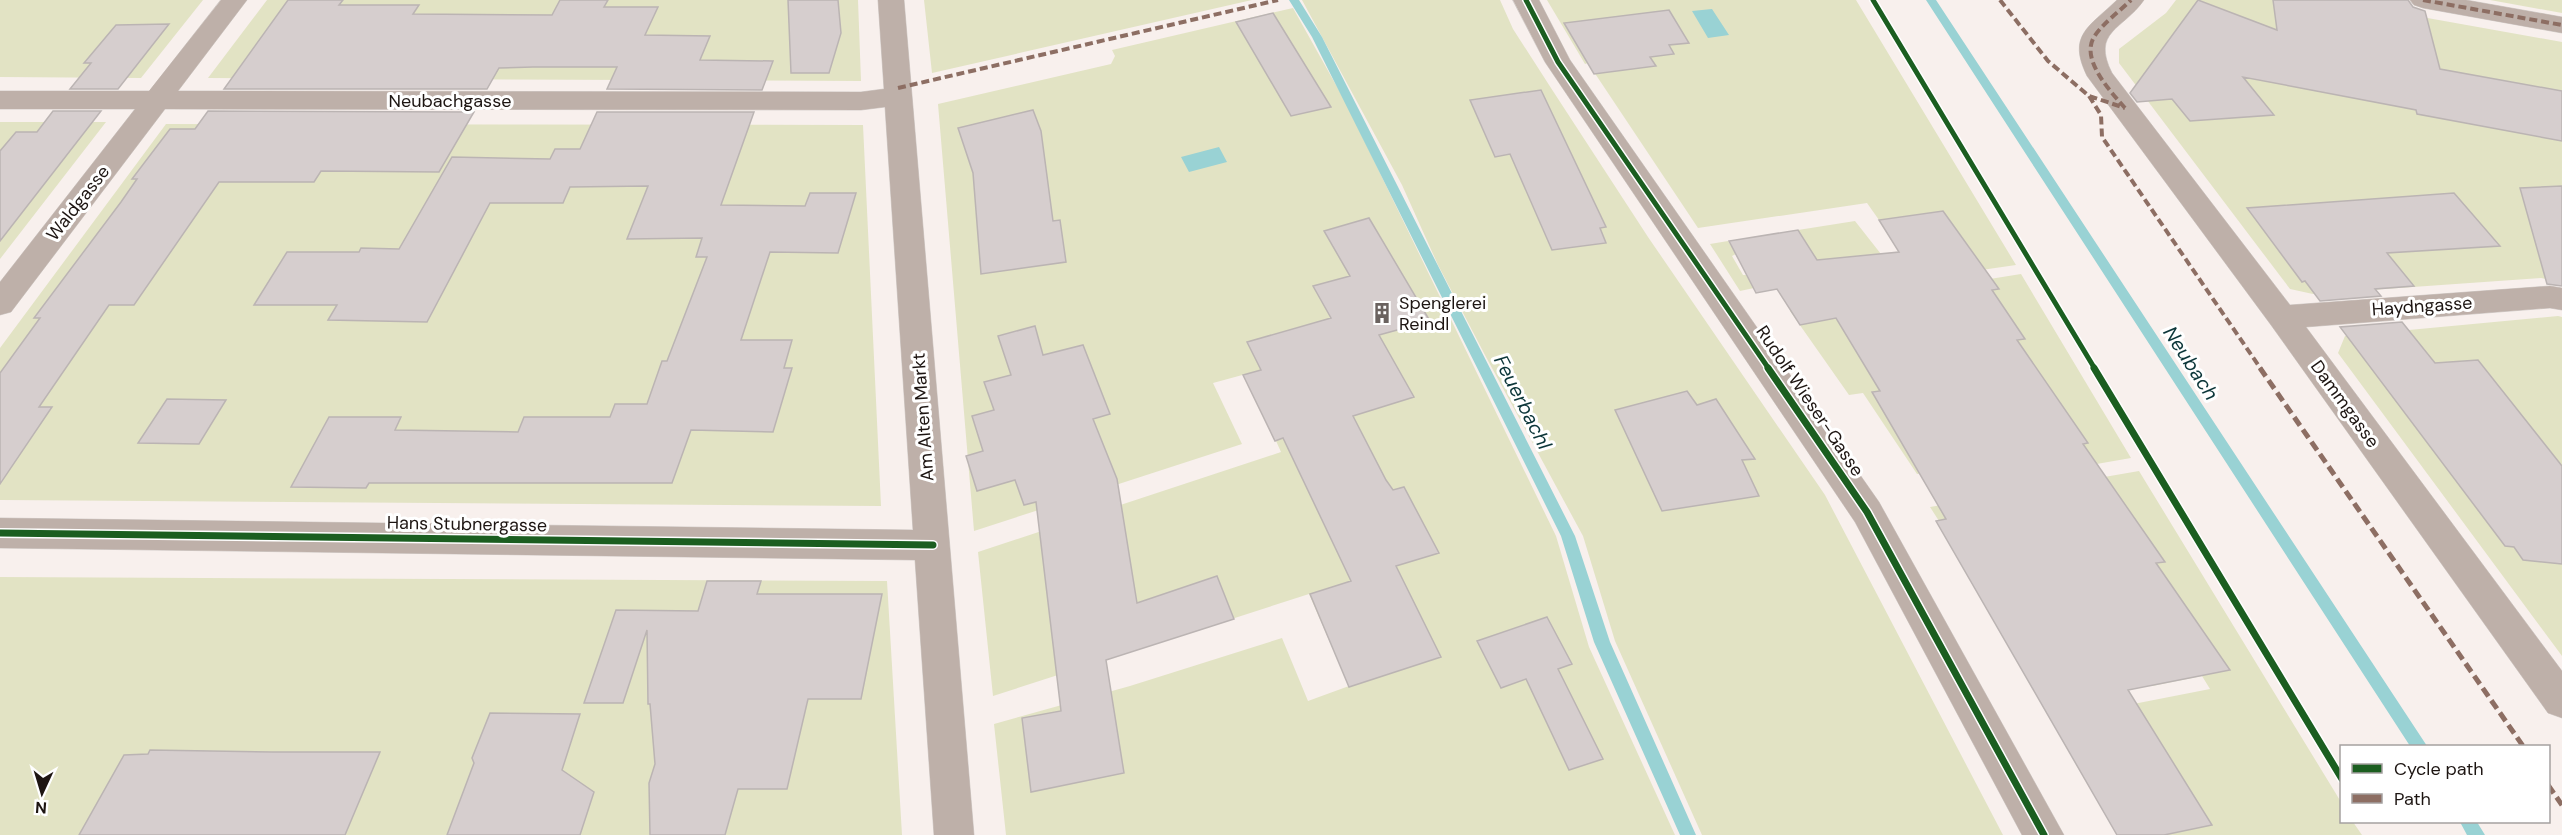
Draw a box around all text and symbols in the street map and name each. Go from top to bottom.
street label: Neubachgasse [389,89,511,113]
street label: Waldgasse [41,160,115,246]
place label: Spenglerei Reindl [1399,291,1486,336]
street label: Haydngasse [2371,291,2473,321]
building icon: Spenglerei Reindl [1370,301,1394,325]
street label: Rudolf Wieser-Gasse [1750,321,1870,481]
water label: Neubach [2157,321,2225,405]
water label: Feuerbachl [1488,350,1558,454]
street label: Am Alten Markt [907,352,939,482]
street label: Dammgasse [2305,356,2385,452]
street label: Hans Stubnergasse [387,511,547,537]
legend [2340,745,2550,823]
text: Cycle path [2394,757,2484,781]
north arrow [12,763,72,823]
text: Path [2394,787,2431,811]
text: N [34,797,48,818]

